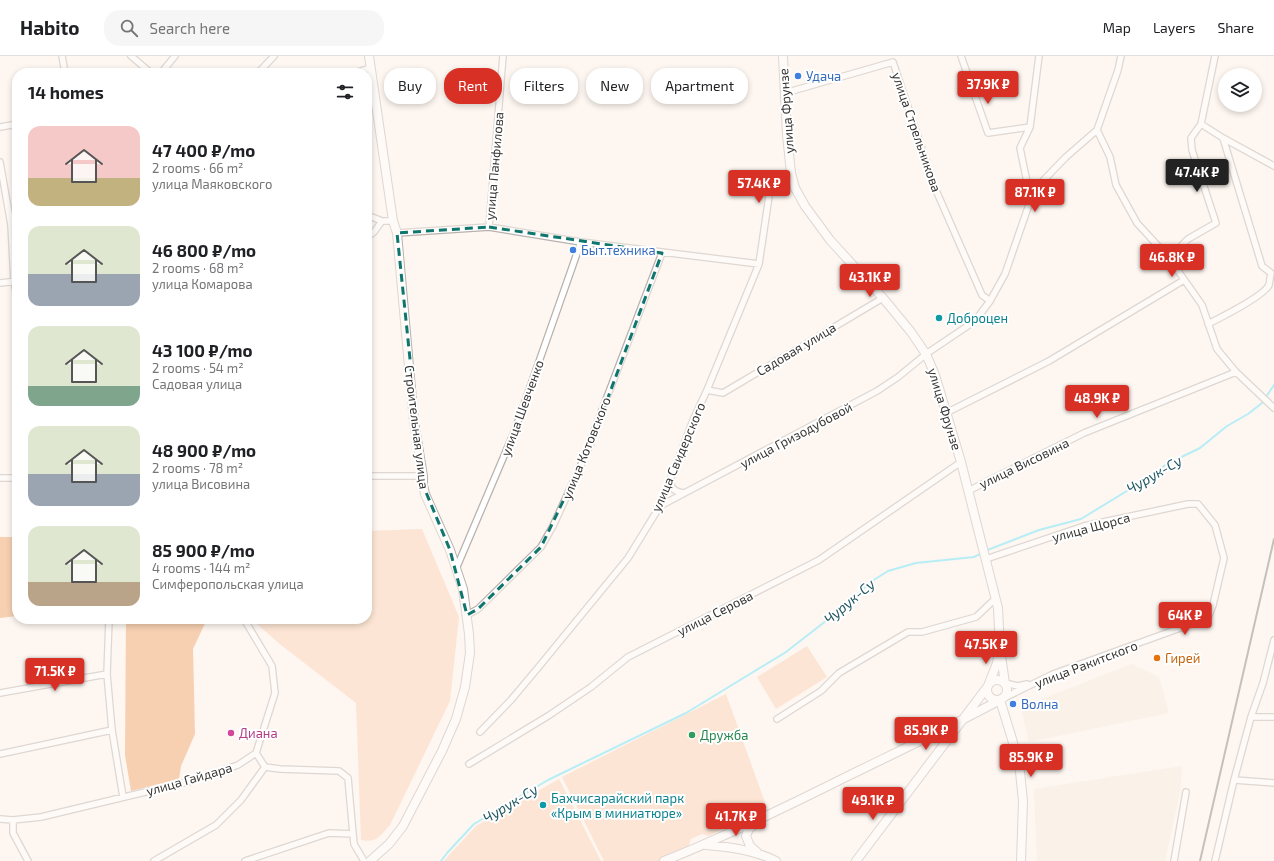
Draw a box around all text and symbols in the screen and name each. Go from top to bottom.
search box [104,10,384,46]
text: Habito [20,16,80,39]
icon: search [118,17,140,39]
text: Search here [150,19,230,37]
text: Map [1103,19,1131,36]
text: Layers [1153,19,1195,36]
text: Share [1217,19,1254,36]
chip: Buy [384,68,436,104]
chip: Rent [444,68,502,104]
chip: Filters [510,68,578,104]
chip: New [586,68,643,104]
chip: Apartment [651,68,748,104]
street label: улица Фрунзе [775,68,797,154]
place label: Удача [806,68,841,84]
map controls [1218,68,1262,112]
button: layers [1218,68,1262,112]
street label: улица Стрельникова [889,70,945,194]
marker: Удача [793,71,803,81]
pin: 37.9K ₽ [951,71,1025,105]
text: 37.9K ₽ [966,76,1010,92]
icon: filters [334,81,356,103]
text: 14 homes [28,82,104,102]
street label: улица Панфилова [481,111,507,221]
text: 47 400 ₽/mo [152,140,255,160]
icon: home [60,142,108,190]
pin: 47.4K ₽ [1160,159,1234,193]
text: 2 rooms · 66 m² [152,160,243,176]
text: 47.4K ₽ [1175,164,1219,180]
pin: 57.4K ₽ [722,170,796,204]
text: 57.4K ₽ [737,175,781,191]
text: улица Маяковского [152,176,272,192]
pin: 87.1K ₽ [998,179,1072,213]
text: 87.1K ₽ [1014,184,1056,200]
text: 46 800 ₽/mo [152,240,256,260]
icon: home [60,242,108,290]
place label: Быт.техника [581,242,656,258]
pin: 46.8K ₽ [1135,244,1209,278]
marker: Быт.техника [568,245,578,255]
text: 46.8K ₽ [1149,249,1195,265]
text: 2 rooms · 68 m² [152,260,244,276]
pin: 43.1K ₽ [833,264,907,298]
text: 43.1K ₽ [849,269,891,285]
text: улица Комарова [152,276,253,292]
place label: Доброцен [947,310,1008,326]
marker: Доброцен [934,313,944,323]
street label: Садовая улица [753,319,839,379]
text: 43 100 ₽/mo [152,340,253,360]
icon: home [60,342,108,390]
street label: улица Шевченко [497,358,547,458]
text: 2 rooms · 54 m² [152,360,244,376]
street label: Строительная улица [401,364,433,490]
street label: улица Фрунзе [925,366,965,452]
text: Садовая улица [152,376,242,392]
pin: 48.9K ₽ [1060,385,1134,419]
text: 48.9K ₽ [1074,390,1120,406]
street label: улица Котовского [558,394,614,502]
street label: улица Гризодубовой [737,399,855,471]
street label: улица Свидерского [648,400,708,514]
street label: улица Висовина [976,434,1072,492]
text: 48 900 ₽/mo [152,440,256,460]
icon: home [60,442,108,490]
water label: Чурук-Су [1123,451,1185,497]
text: 2 rooms · 78 m² [152,460,243,476]
text: улица Висовина [152,476,250,492]
street label: улица Щорса [1050,509,1132,545]
text: 85 900 ₽/mo [152,540,255,560]
icon: home [60,542,108,590]
text: 4 rooms · 144 m² [152,560,250,576]
water label: Чурук-Су [820,575,878,627]
text: Симферопольская улица [152,576,304,592]
street label: улица Серова [674,587,756,639]
pin: 64K ₽ [1157,602,1213,636]
text: 64K ₽ [1168,607,1202,623]
pin: 47.5K ₽ [949,631,1023,665]
text: 47.5K ₽ [964,636,1008,652]
street label: улица Ракитского [1032,637,1140,691]
place label: Гирей [1165,650,1200,666]
marker: Гирей [1152,653,1162,663]
pin: 71.5K ₽ [18,658,92,692]
text: 71.5K ₽ [34,663,76,679]
place label: Волна [1021,696,1058,712]
marker: Волна [1008,699,1018,709]
pin: 85.9K ₽ [889,717,963,751]
text: 85.9K ₽ [904,722,948,738]
place label: Диана [239,725,278,741]
place label: Дружба [700,727,748,743]
marker: Диана [226,728,236,738]
marker: Дружба [687,730,697,740]
pin: 85.9K ₽ [994,744,1068,778]
text: 85.9K ₽ [1009,749,1053,765]
street label: улица Гайдара [144,759,234,799]
water label: Чурук-Су [479,780,541,826]
pin: 49.1K ₽ [836,787,910,821]
place label: Бахчисарайский парк «Крым в миниатюре» [551,790,684,821]
text: 49.1K ₽ [852,792,894,808]
marker: Бахчисарайский парк «Крым в миниатюре» [538,800,548,810]
pin: 41.7K ₽ [699,803,773,837]
text: 41.7K ₽ [715,808,757,824]

